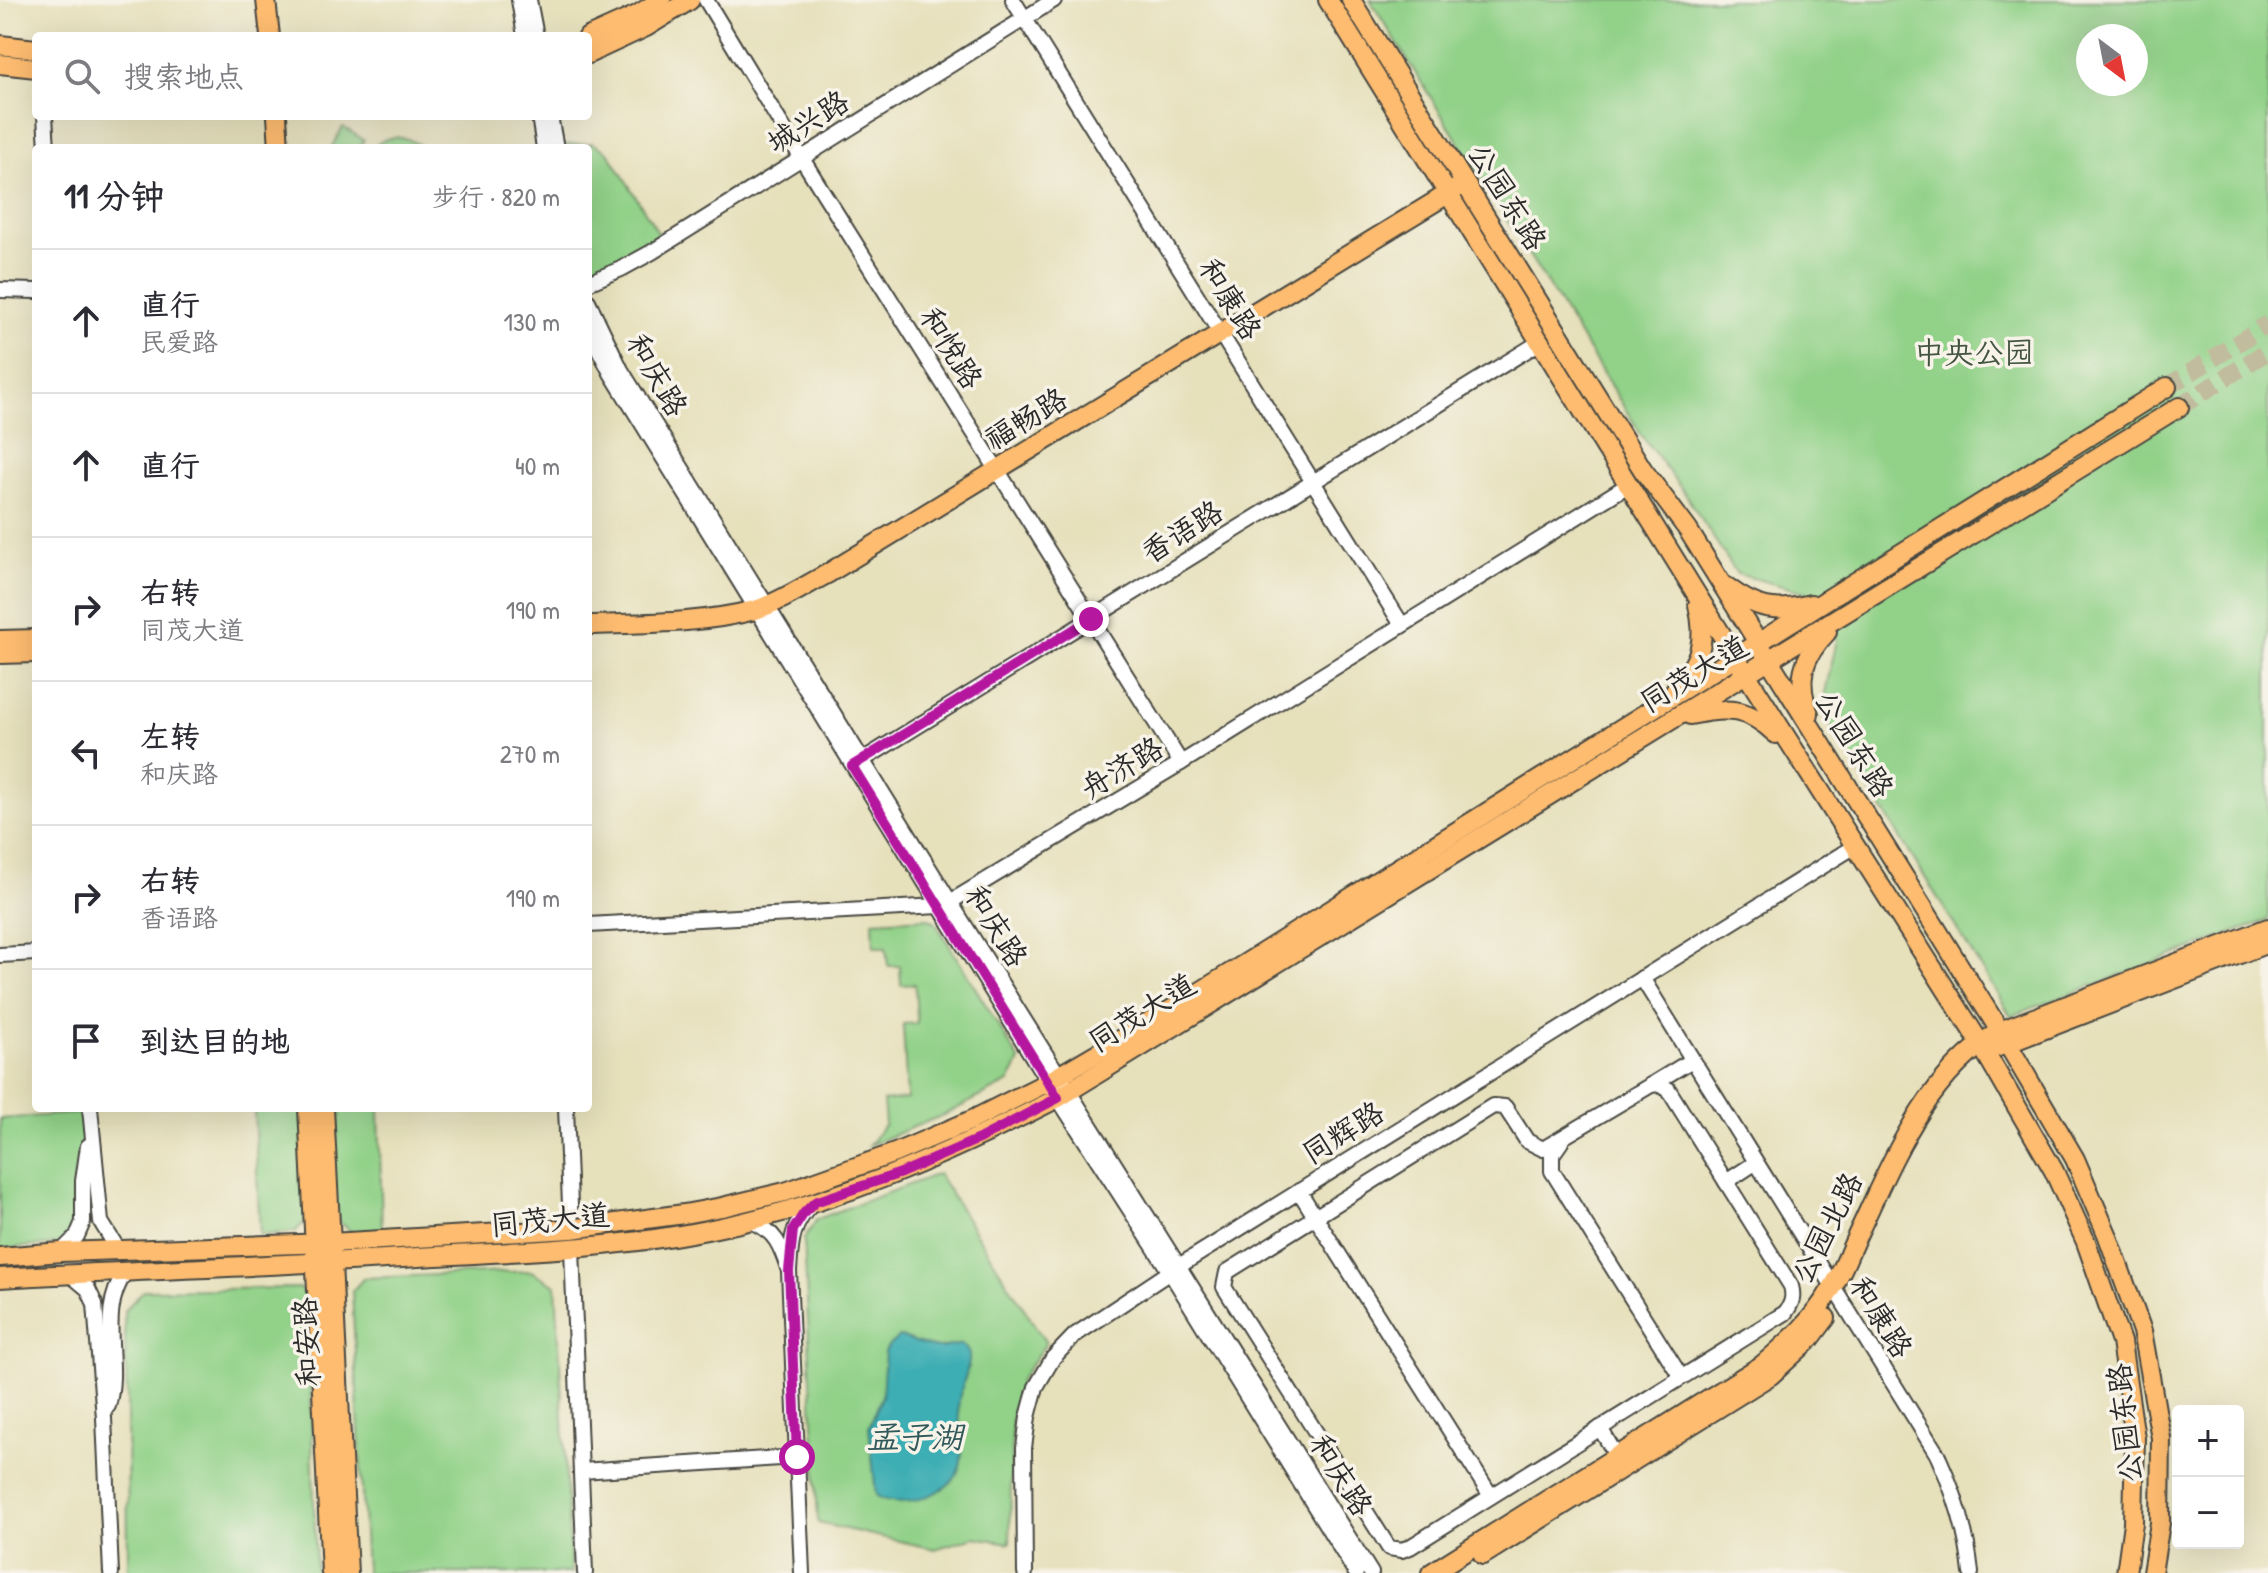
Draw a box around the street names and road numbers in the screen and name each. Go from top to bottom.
street label: 城兴路 [759,80,856,162]
street label: 公园东路 [1459,135,1557,258]
street label: 和康路 [1190,250,1272,347]
street label: 和悦路 [911,299,993,396]
street label: 和庆路 [618,326,698,423]
street label: 福畅路 [977,378,1074,458]
street label: 香语路 [1133,490,1230,572]
street label: 同茂大道 [1632,625,1755,721]
street label: 公园东路 [1806,682,1904,805]
street label: 舟济路 [1073,727,1170,807]
street label: 和庆路 [956,877,1038,974]
street label: 同茂大道 [1080,963,1203,1061]
street label: 同辉路 [1294,1091,1391,1173]
street label: 公园北路 [1781,1165,1871,1290]
street label: 同茂大道 [488,1194,611,1244]
street label: 和康路 [1841,1268,1923,1365]
street label: 和安路 [284,1296,328,1388]
street label: 公园东路 [2098,1361,2150,1485]
street label: 和庆路 [1301,1426,1383,1523]

